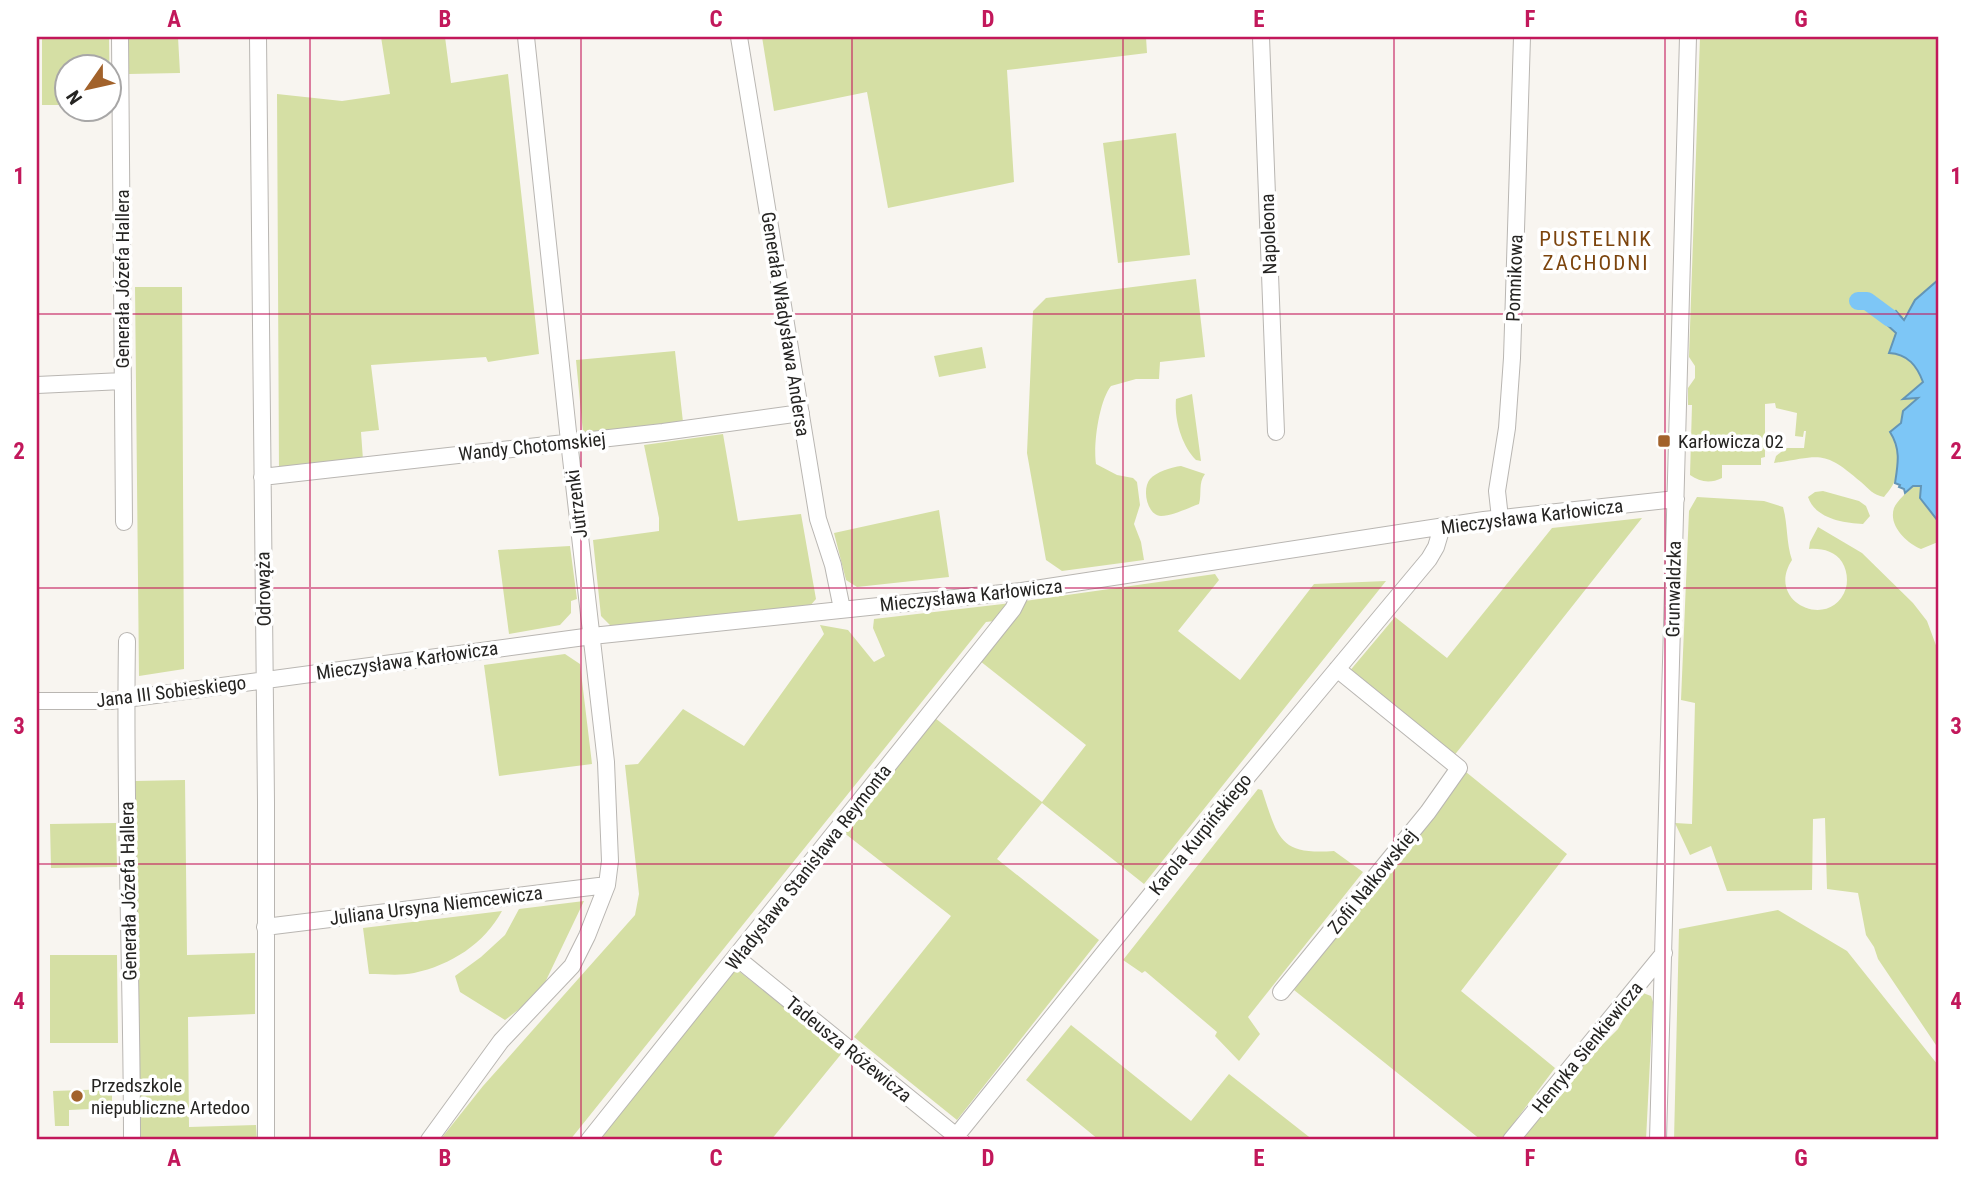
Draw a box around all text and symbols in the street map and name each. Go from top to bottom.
text: A [167,6,181,33]
text: B [439,6,451,33]
text: C [709,6,723,33]
text: D [982,6,995,33]
text: E [1253,6,1265,33]
text: F [1525,6,1536,33]
text: G [1794,6,1808,33]
north arrow [52,52,122,122]
text: N [62,86,87,108]
text: 1 [13,163,25,190]
text: 1 [1950,163,1962,190]
street label: Generała Józefa Hallera [111,189,134,369]
street label: Napoleona [1256,193,1281,275]
street label: Generała Władysława Andersa [756,210,815,438]
district label: PUSTELNIK ZACHODNI [1539,227,1653,275]
street label: Pomnikowa [1501,234,1528,322]
street label: Wandy Chotomskiej [457,427,607,466]
place label: Karłowicza 02 [1678,430,1784,453]
marker: Karłowicza 02 [1656,433,1672,449]
text: 2 [13,438,25,465]
text: 2 [1950,438,1962,465]
street label: Jutrzenki [561,468,592,540]
street label: Mieczysława Karłowicza [1440,494,1625,539]
street label: Grunwaldzka [1661,540,1686,638]
street label: Odrowąża [251,551,276,627]
street label: Mieczysława Karłowicza [879,574,1063,617]
street label: Mieczysława Karłowicza [315,636,500,685]
street label: Jana III Sobieskiego [95,671,247,712]
text: 3 [13,713,25,740]
text: 3 [1950,713,1962,740]
street label: Władysława Stanisława Reymonta [721,760,896,975]
street label: Karola Kurpińskiego [1144,769,1256,900]
street label: Generała Józefa Hallera [115,801,142,981]
street label: Zofii Nałkowskiej [1323,824,1422,938]
street label: Juliana Ursyna Niemcewicza [328,881,544,930]
street label: Henryka Sienkiewicza [1527,977,1648,1118]
text: 4 [13,988,25,1015]
text: 4 [1950,988,1962,1015]
street label: Tadeusza Różewicza [781,992,916,1107]
place label: Przedszkole niepubliczne Artedoo [91,1074,250,1119]
marker: Przedszkole niepubliczne Artedoo [69,1088,85,1104]
text: A [167,1145,181,1172]
text: B [439,1145,451,1172]
text: C [709,1145,723,1172]
text: D [982,1145,995,1172]
text: E [1253,1145,1265,1172]
text: F [1525,1145,1536,1172]
text: G [1794,1145,1808,1172]

